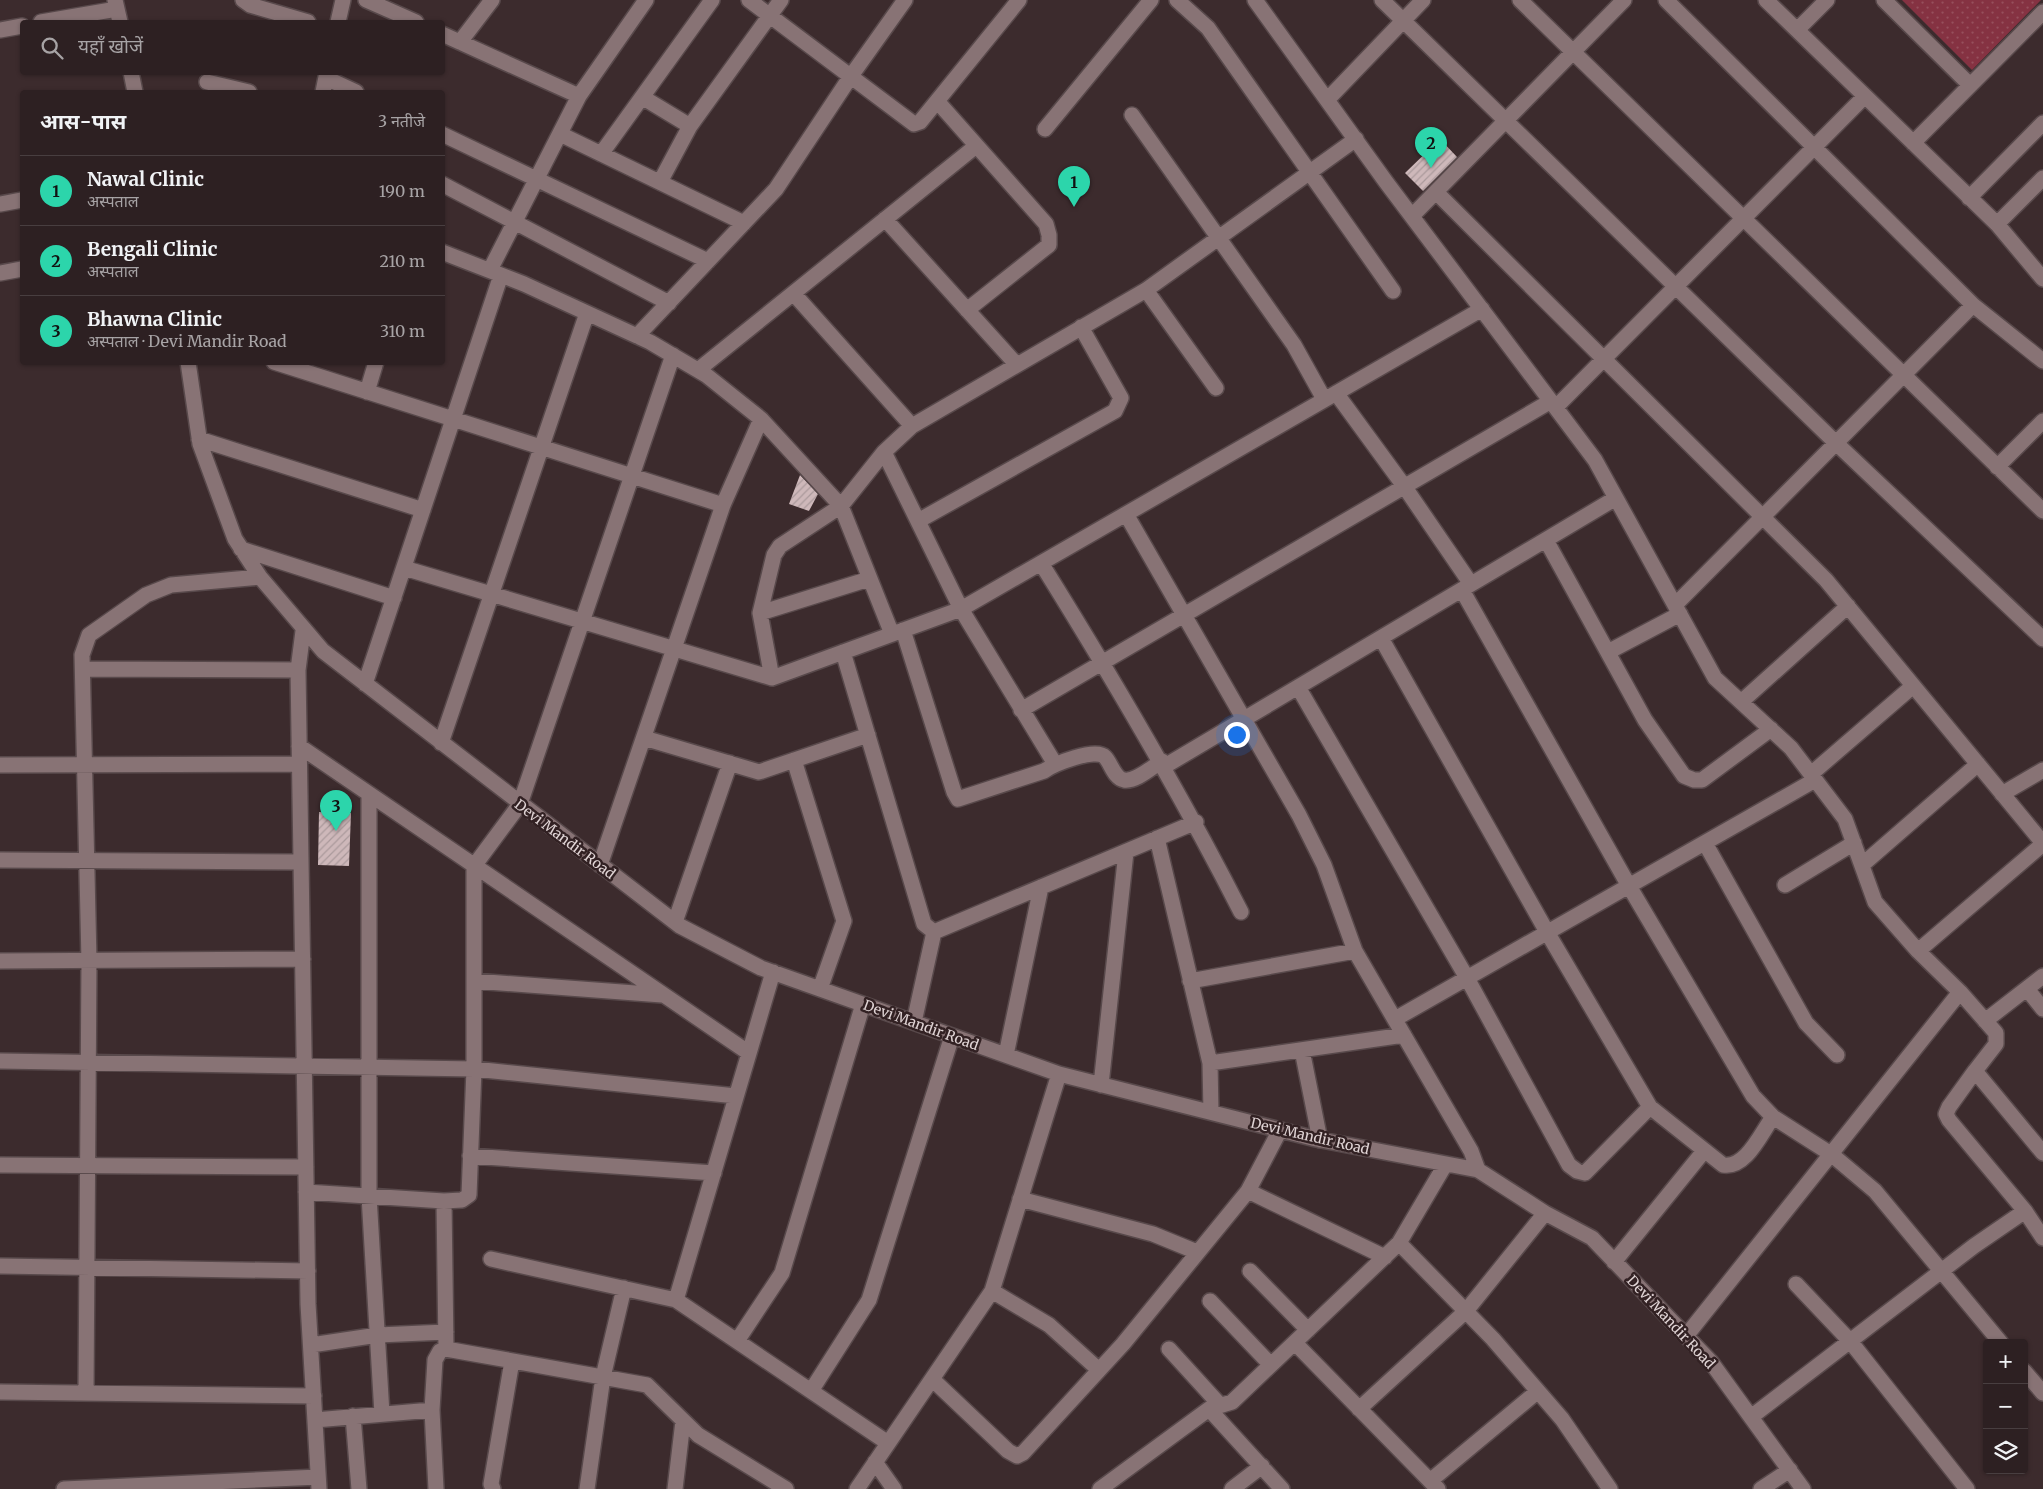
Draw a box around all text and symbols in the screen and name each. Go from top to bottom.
search box [20,20,445,75]
icon: search [38,34,66,62]
text: यहाँ खोजें [78,34,143,58]
text: आस-पास [40,108,126,135]
text: 3 नतीजे [378,111,425,131]
pin: 2 [1415,127,1447,168]
pin: 1 [1058,166,1090,207]
text: Nawal Clinic [87,167,204,191]
text: 1 [52,181,60,201]
text: 190 m [379,181,425,201]
text: अस्पताल [87,191,139,211]
text: Bengali Clinic [87,237,217,261]
text: 2 [51,251,61,271]
text: 210 m [380,251,425,271]
text: अस्पताल [87,261,139,281]
text: Bhawna Clinic [87,307,222,331]
text: 3 [51,321,61,341]
text: 310 m [380,321,425,341]
text: अस्पताल · Devi Mandir Road [87,331,287,351]
your location [1224,722,1250,748]
pin: 3 [320,790,352,831]
street label: Devi Mandir Road [511,795,619,883]
street label: Devi Mandir Road [861,996,982,1054]
street label: Devi Mandir Road [1249,1114,1372,1159]
street label: Devi Mandir Road [1623,1271,1719,1373]
map controls [1983,1339,2028,1474]
button: + [1983,1339,2028,1384]
button: − [1983,1384,2028,1429]
button: layers [1983,1429,2028,1474]

